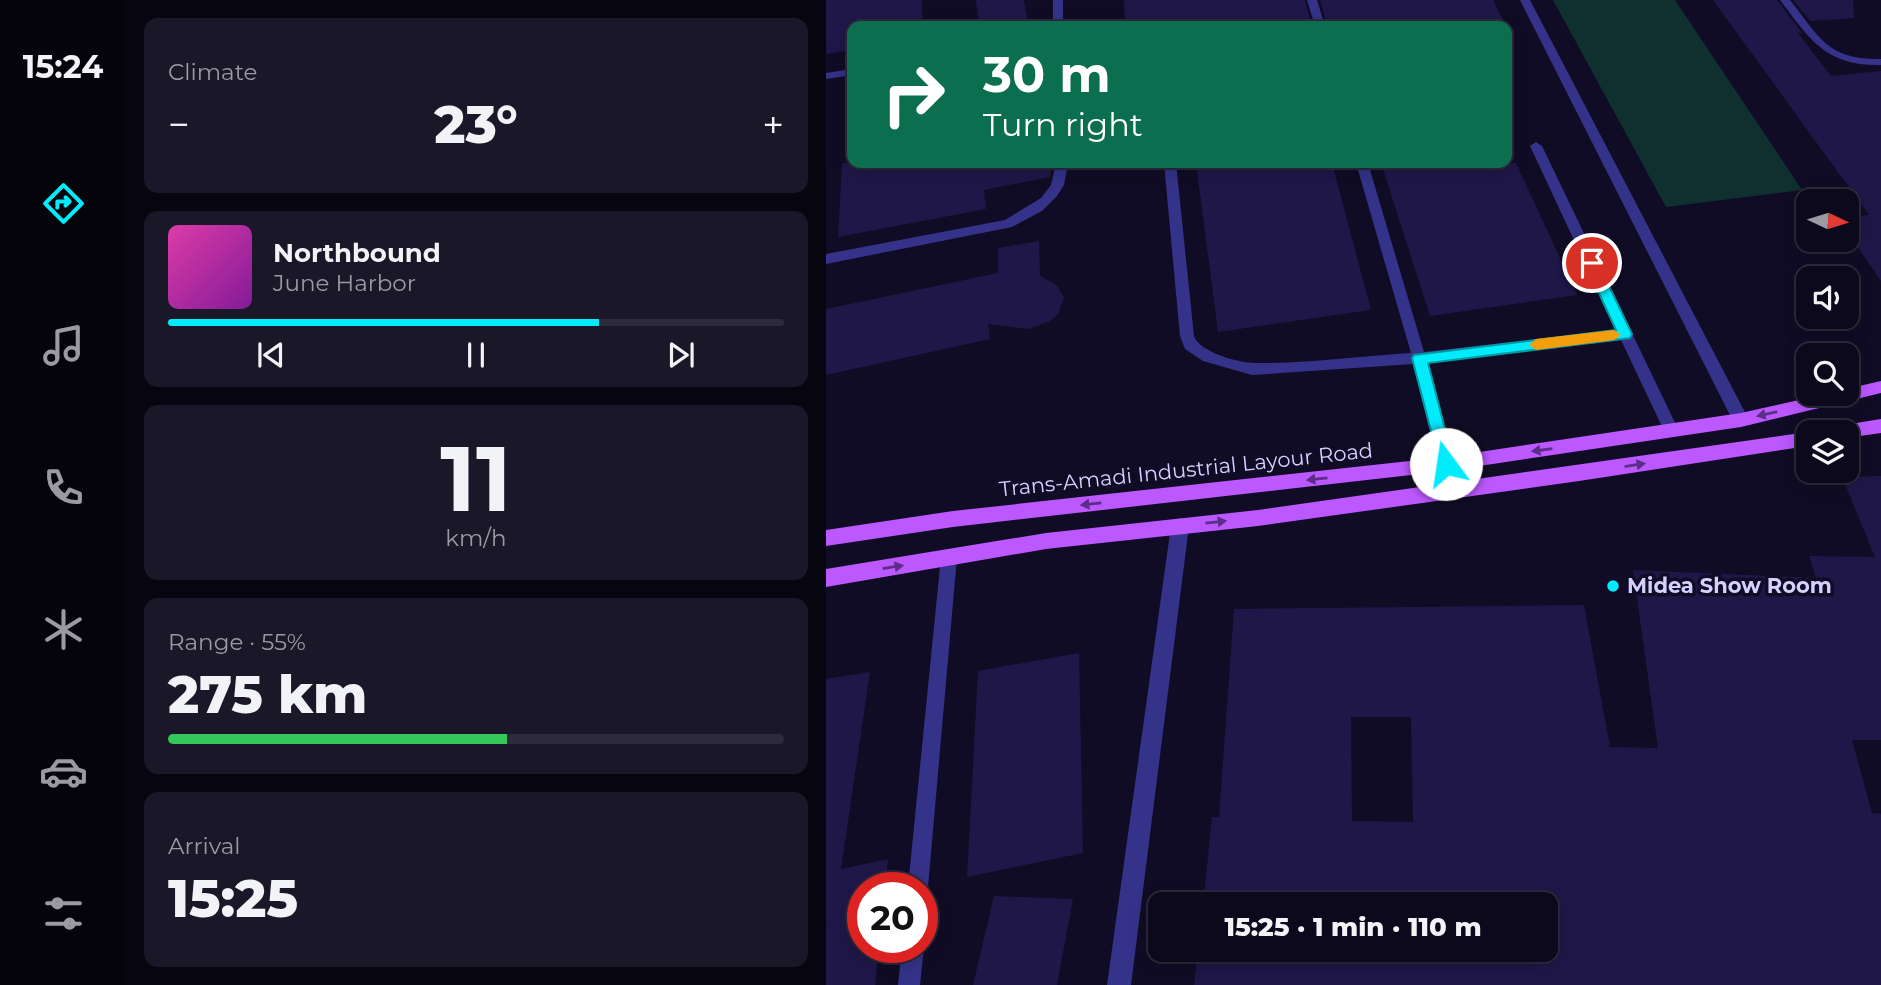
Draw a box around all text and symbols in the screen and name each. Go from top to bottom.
text: 30 m [983,45,1111,104]
text: 15:24 [23,47,103,86]
icon: right [868,49,959,140]
text: Climate [168,58,257,86]
text: 23° [434,93,518,156]
text: − [168,101,190,148]
text: + [762,101,784,148]
text: Turn right [983,105,1143,144]
icon: directions [39,179,88,228]
north arrow [1796,189,1858,252]
map controls [1796,189,1859,483]
pin [1562,233,1622,293]
text: Northbound [273,237,441,269]
icon: arrive [1573,244,1611,282]
button: sound [1796,266,1859,329]
text: June Harbor [273,269,416,297]
icon: music [39,321,88,370]
icon: previous [252,336,290,374]
icon: pause [457,336,495,374]
icon: next [662,336,700,374]
button: search [1796,343,1859,406]
one-way arrow [1756,409,1778,420]
button: layers [1796,420,1859,483]
text: 11 [440,423,512,534]
position arrow [1409,427,1483,501]
street label: Trans-Amadi Industrial Layour Road [998,437,1374,502]
one-way arrow [1531,445,1553,456]
one-way arrow [1624,459,1646,470]
icon: phone [39,463,88,512]
one-way arrow [1306,474,1328,485]
one-way arrow [1079,498,1101,509]
one-way arrow [1205,517,1227,528]
text: km/h [445,524,507,552]
one-way arrow [882,561,904,572]
place label: Midea Show Room [1627,573,1832,598]
marker: Midea Show Room [1605,578,1621,594]
icon: climate [39,605,88,654]
text: Range · 55% [168,628,306,656]
text: 275 km [168,663,367,726]
icon: car [39,747,88,796]
text: Arrival [168,832,241,860]
text: 15:25 [168,867,298,930]
speed limit sign: 20 [847,872,938,963]
icon: filters [39,889,88,938]
text: 15:25 · 1 min · 110 m [1224,911,1482,943]

